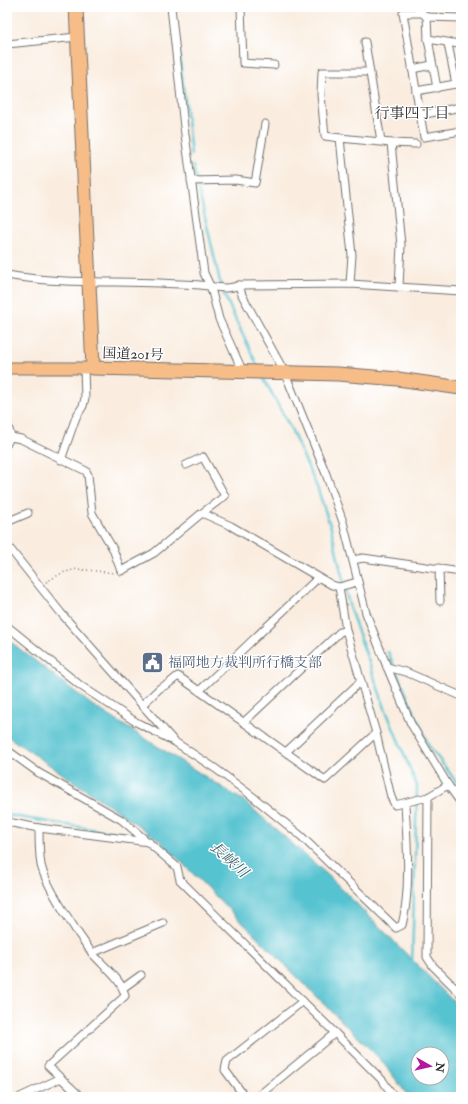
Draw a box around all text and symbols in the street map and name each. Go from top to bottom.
district label: 行事四丁目 [374,104,450,123]
street label: 国道201号 [102,344,164,364]
public building icon: 福岡地方裁判所行橋支部 [139,649,165,675]
place label: 福岡地方裁判所行橋支部 [168,654,322,671]
water label: 長峡川 [206,838,254,883]
north arrow [410,1046,450,1086]
text: N [432,1061,447,1074]

